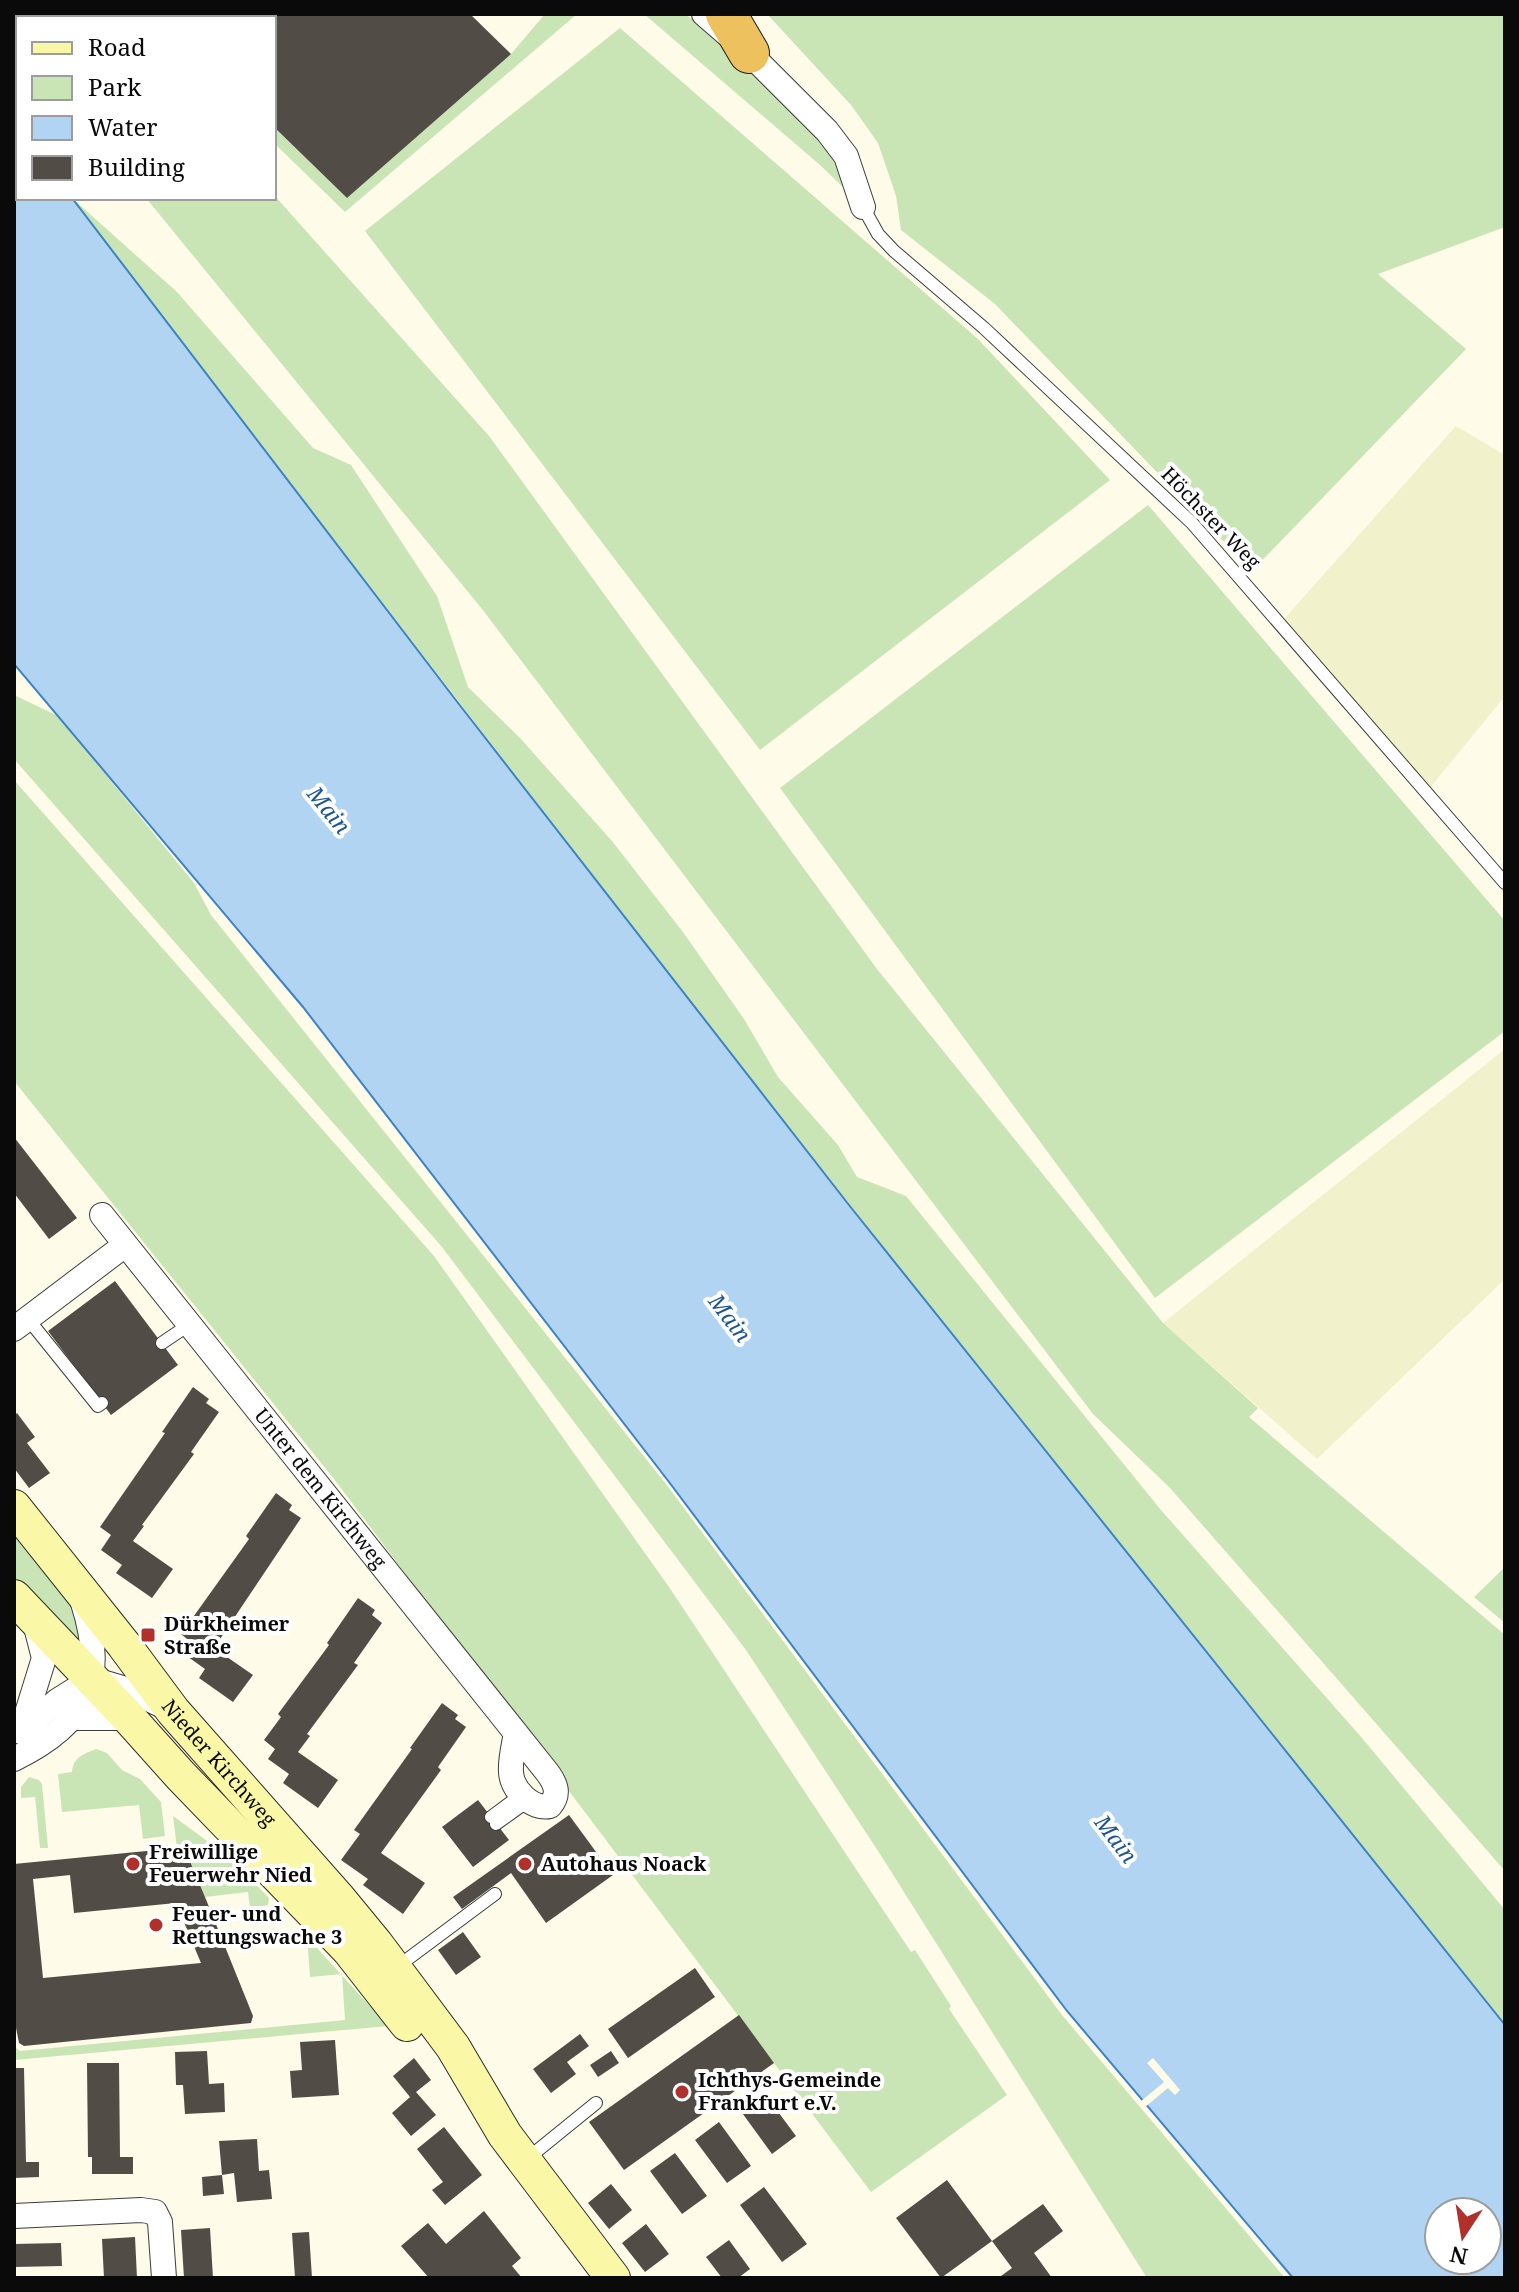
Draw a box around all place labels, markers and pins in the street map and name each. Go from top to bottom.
place label: Dürkheimer Straße [164,1610,290,1660]
marker: Dürkheimer Straße [139,1626,157,1644]
place label: Freiwillige Feuerwehr Nied [149,1838,312,1888]
place label: Autohaus Noack [541,1850,706,1877]
marker: Freiwillige Feuerwehr Nied [124,1855,142,1873]
marker: Autohaus Noack [516,1855,534,1873]
place label: Feuer- und Rettungswache 3 [172,1900,342,1950]
marker: Feuer- und Rettungswache 3 [147,1916,165,1934]
place label: Ichthys-Gemeinde Frankfurt e.V. [698,2066,881,2116]
marker: Ichthys-Gemeinde Frankfurt e.V. [673,2083,691,2101]

